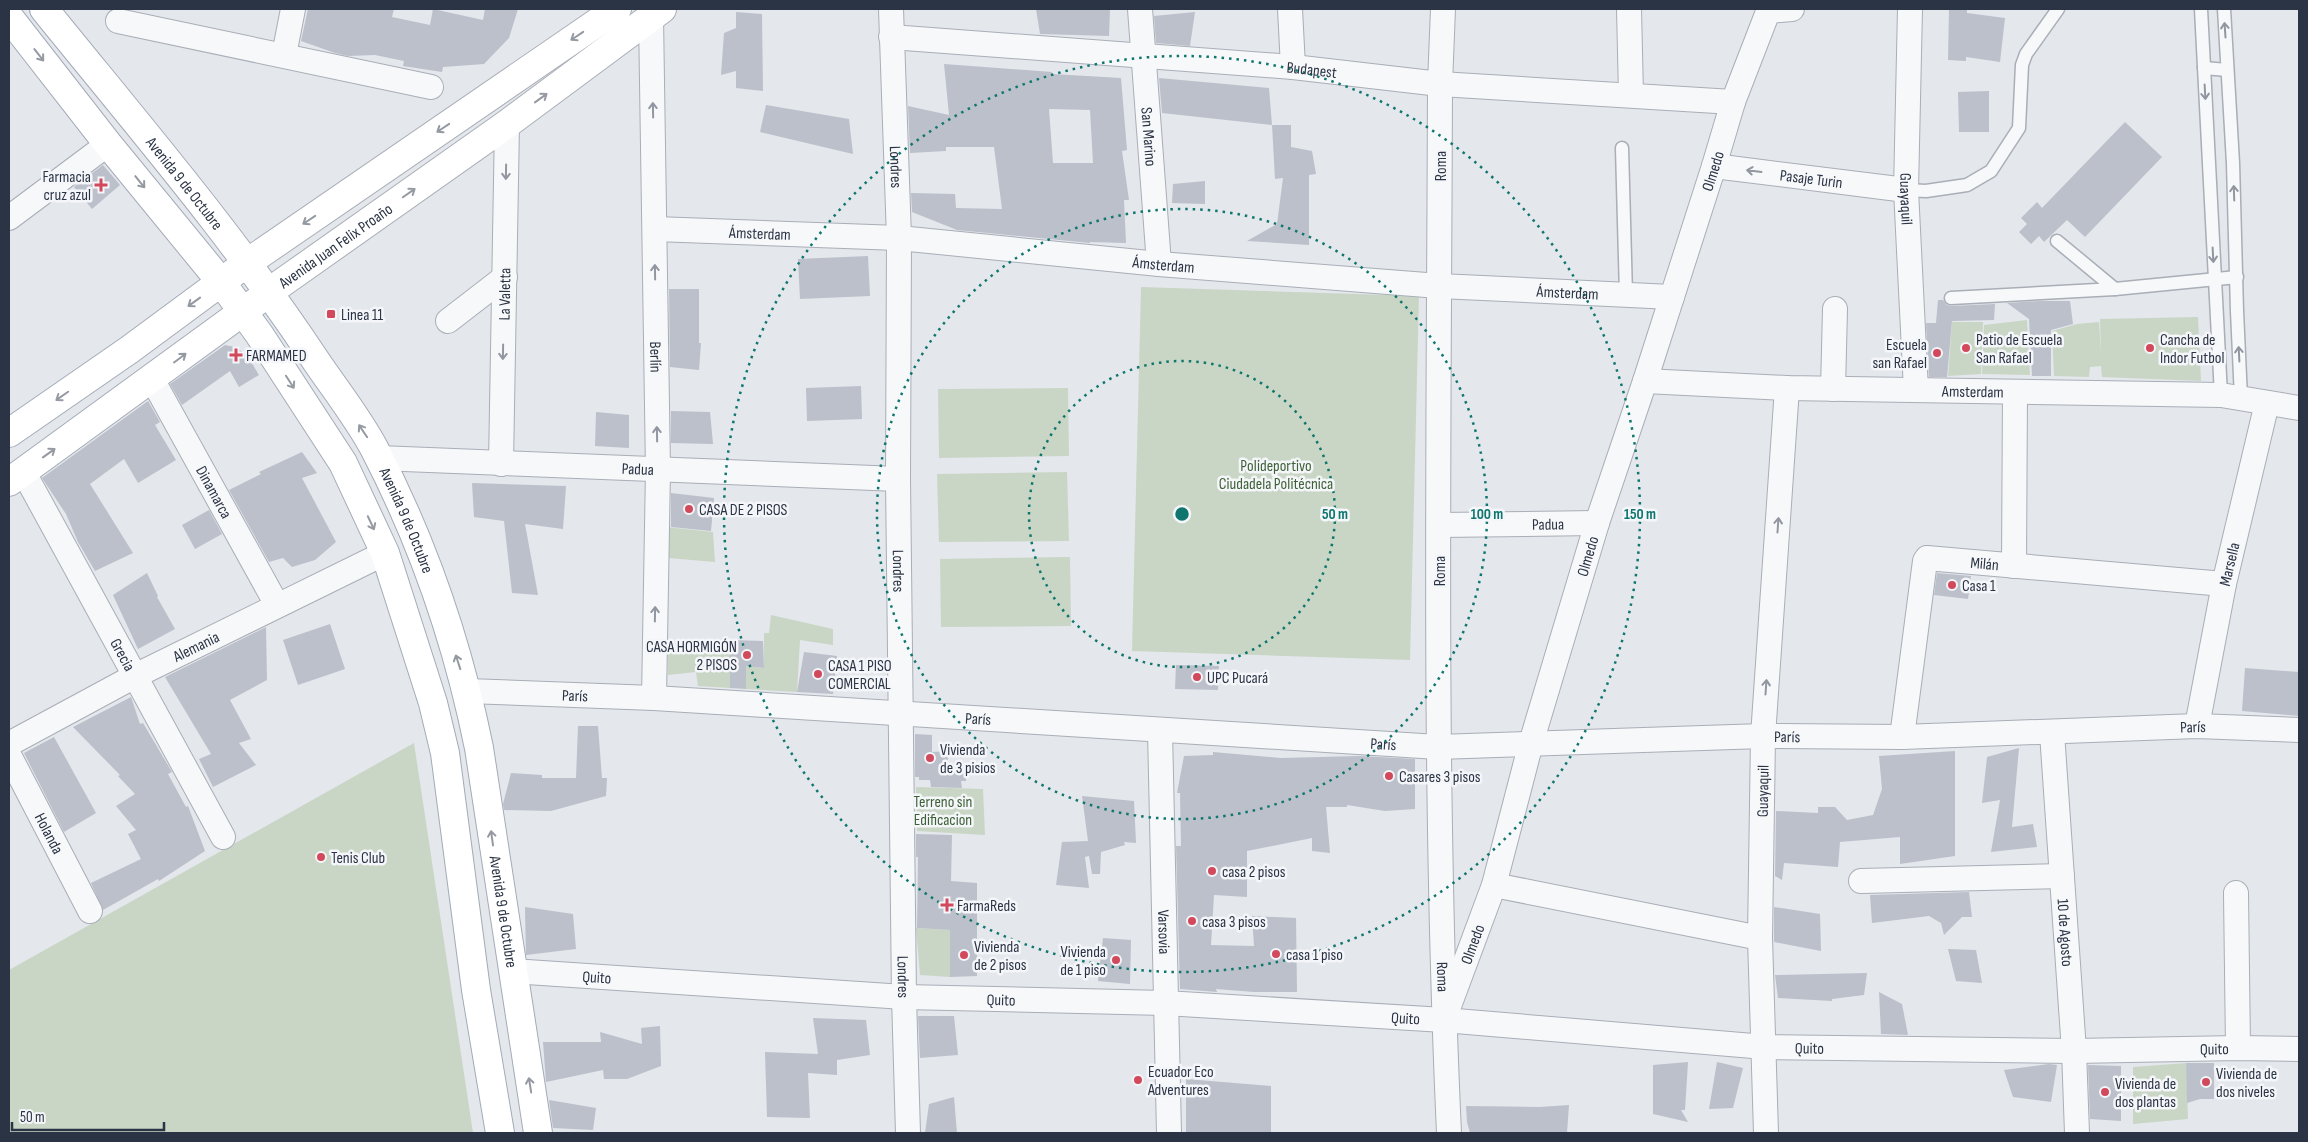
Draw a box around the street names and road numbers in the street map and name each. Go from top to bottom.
street label: Budapest [1286,59,1338,83]
street label: San Marino [1136,107,1160,167]
street label: Avenida 9 de Octubre [141,133,226,234]
street label: Londres [885,145,905,189]
street label: Olmedo [1699,149,1729,194]
street label: Roma [1432,151,1451,181]
street label: Pasaje Turin [1779,166,1843,193]
street label: Guayaquil [1895,173,1916,226]
street label: Avenida Juan Felix Proaño [275,200,396,294]
street label: Ámsterdam [728,224,791,245]
street label: Ámsterdam [1131,253,1195,278]
street label: La Valetta [496,268,515,321]
street label: Ámsterdam [1535,283,1599,305]
street label: Berlín [645,341,664,373]
street label: Amsterdam [1941,382,2004,402]
street label: Padua [621,460,654,480]
street label: Dinamarca [191,463,235,522]
street label: Avenida 9 de Octubre [374,464,437,576]
street label: Padua [1532,515,1564,535]
street label: Olmedo [1574,534,1603,579]
street label: Marsella [2216,541,2245,588]
street label: Londres [888,550,907,592]
street label: Milán [1970,554,2000,575]
street label: Roma [1431,556,1450,586]
street label: Alemania [169,628,223,667]
street label: Grecia [105,635,138,675]
street label: París [561,687,588,707]
street label: París [965,709,992,730]
street label: París [2180,718,2207,738]
street label: París [1774,728,1800,747]
street label: París [1370,735,1397,755]
street label: Guayaquil [1754,765,1774,817]
street label: Holanda [30,810,67,858]
street label: Avenida 9 de Octubre [484,854,521,969]
street label: 10 de Agosto [2052,898,2076,967]
street label: Varsovia [1153,909,1173,955]
street label: Olmedo [1457,922,1489,967]
street label: Londres [893,955,912,998]
street label: Roma [1432,962,1452,992]
street label: Quito [582,968,612,989]
street label: Quito [986,991,1016,1011]
street label: Quito [1390,1009,1421,1030]
street label: Quito [1795,1039,1824,1059]
street label: Quito [2200,1040,2229,1060]

